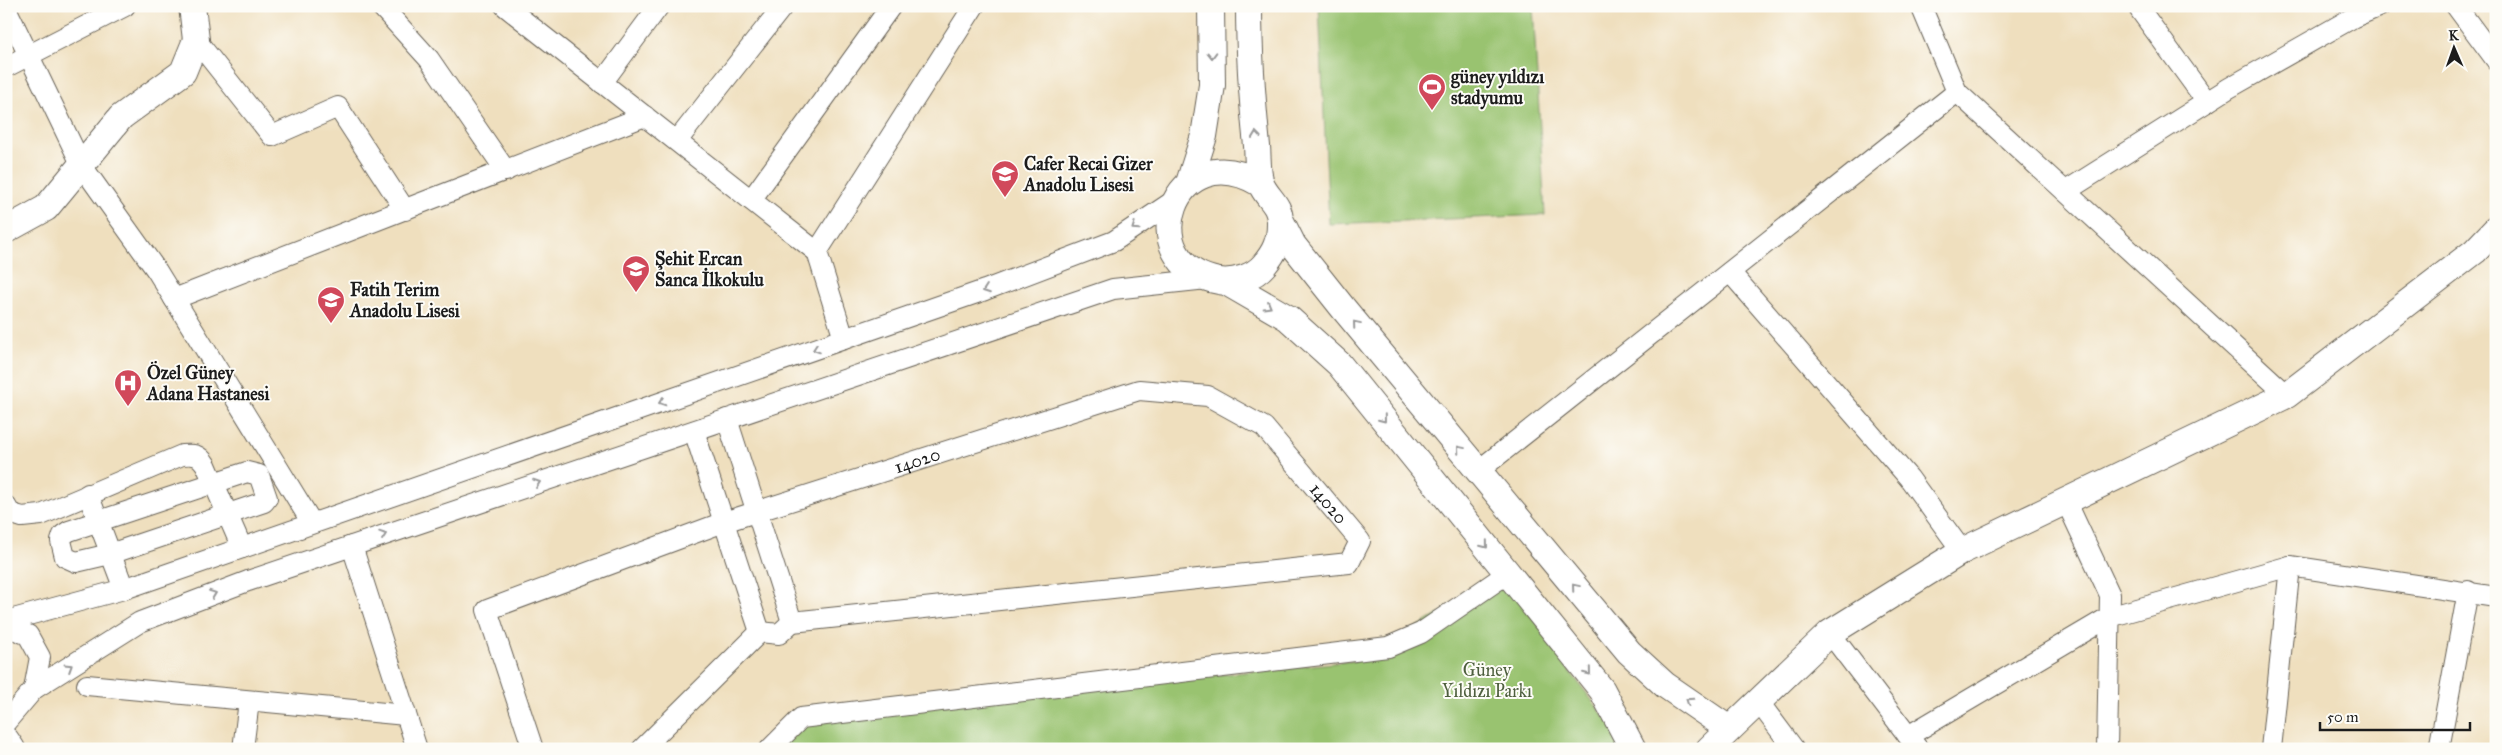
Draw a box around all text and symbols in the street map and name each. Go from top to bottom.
north arrow [2430,22,2480,72]
text: K [2448,27,2460,44]
one-way arrow [1207,52,1217,59]
place label: güney yıldızı stadyumu [1451,66,1545,110]
sports icon: güney yıldızı stadyumu [1417,72,1447,111]
one-way arrow [1251,131,1262,139]
place label: Cafer Recai Gizer Anadolu Lisesi [1023,153,1154,196]
school or university icon: Cafer Recai Gizer Anadolu Lisesi [990,159,1020,198]
one-way arrow [1131,221,1141,230]
place label: Şehit Ercan Sanca İlkokulu [655,248,764,291]
school or university icon: Şehit Ercan Sanca İlkokulu [621,254,651,293]
place label: Fatih Terim Anadolu Lisesi [349,279,461,322]
one-way arrow [982,284,990,294]
school or university icon: Fatih Terim Anadolu Lisesi [316,285,346,324]
one-way arrow [1262,300,1271,310]
one-way arrow [1352,320,1361,329]
one-way arrow [812,343,820,353]
place label: Özel Güney Adana Hastanesi [146,361,270,405]
hospital icon: Özel Güney Adana Hastanesi [113,368,143,407]
one-way arrow [658,396,667,406]
one-way arrow [1378,413,1386,422]
street label: 14020 [892,443,943,478]
one-way arrow [1456,445,1465,454]
street label: 14020 [1305,478,1352,529]
one-way arrow [532,479,541,489]
one-way arrow [378,531,387,541]
one-way arrow [1480,540,1489,549]
one-way arrow [1572,583,1581,592]
one-way arrow [208,590,217,601]
park label: Güney Yıldızı Parkı [1442,659,1532,702]
one-way arrow [63,664,72,674]
one-way arrow [1582,666,1590,675]
one-way arrow [1685,698,1695,707]
scale bar [2320,700,2470,732]
text: 50 m [2327,708,2359,726]

